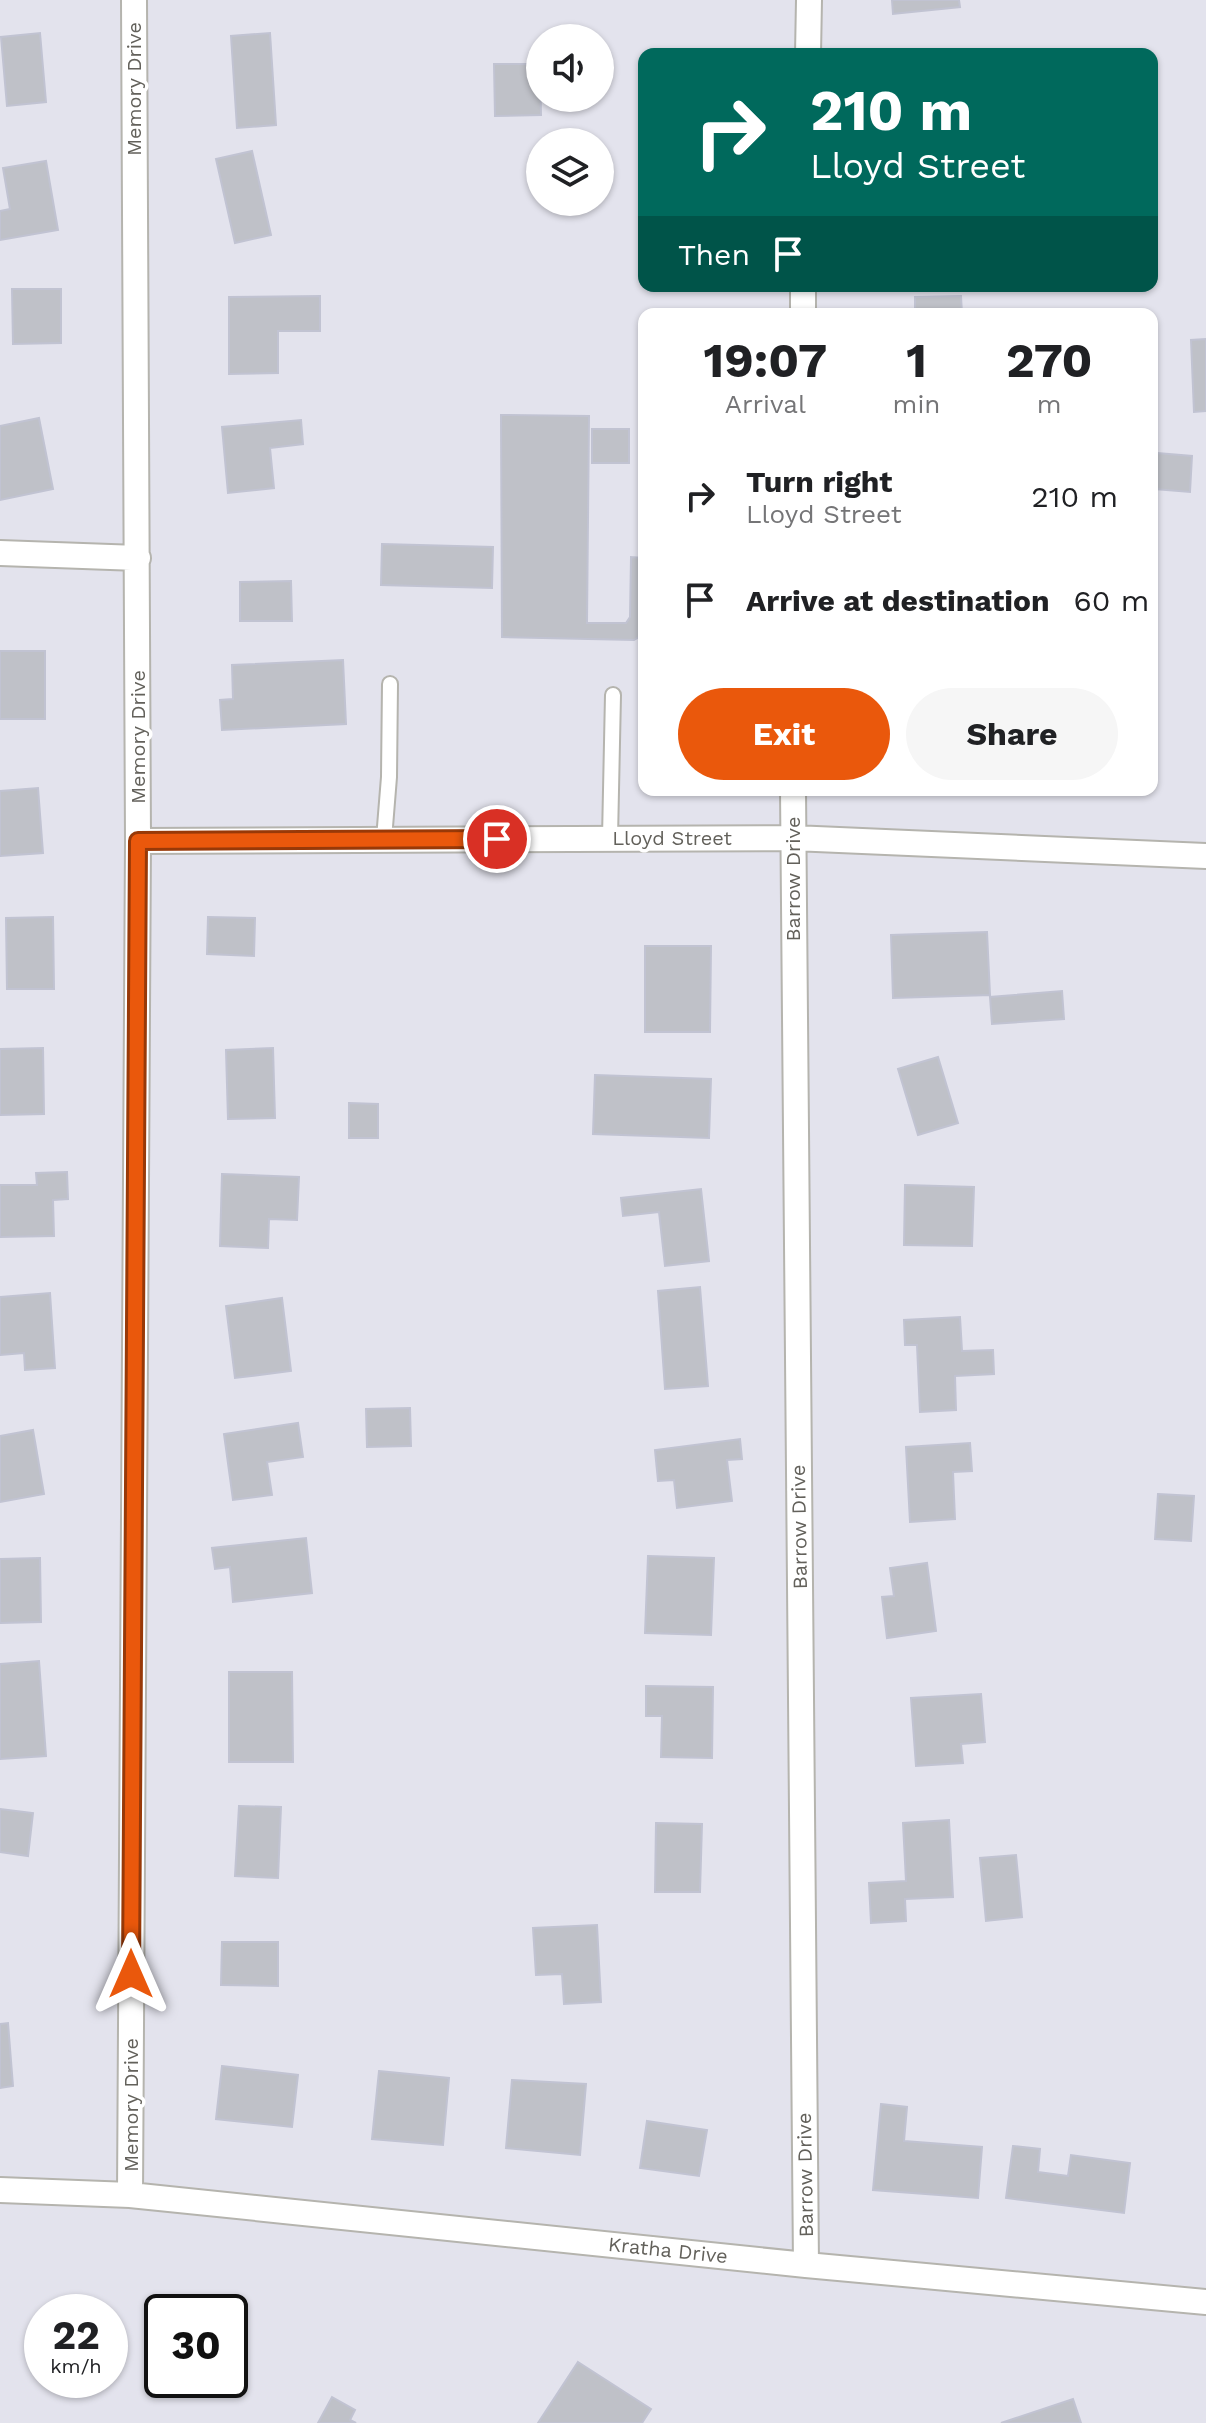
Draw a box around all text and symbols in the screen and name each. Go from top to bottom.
street label: Memory Drive [122,22,146,156]
map controls [526,24,614,216]
button: sound [526,24,614,112]
text: 210 m [810,78,972,144]
icon: right [678,80,782,184]
button: layers [526,128,614,216]
text: Lloyd Street [810,145,1025,187]
icon: arrive [766,232,810,276]
text: Then [678,237,750,272]
text: 19:07 [704,332,827,389]
text: 1 [906,332,927,389]
text: 270 [1006,332,1093,389]
text: Arrival [725,389,806,419]
text: min [893,389,940,419]
text: m [1037,389,1062,419]
text: Turn right [746,464,892,499]
icon: right [678,474,722,518]
text: 210 m [1031,479,1118,514]
text: Lloyd Street [746,499,902,529]
icon: arrive [678,578,722,622]
text: Arrive at destination [746,583,1050,618]
text: 60 m [1074,583,1149,618]
street label: Memory Drive [126,670,150,804]
button: Exit [678,688,890,780]
button: Share [906,688,1118,780]
pin [463,805,531,873]
icon: arrive [475,817,519,861]
street label: Barrow Drive [781,817,805,941]
street label: Lloyd Street [612,826,732,850]
street label: Barrow Drive [786,1464,812,1590]
position arrow [89,1932,173,2016]
street label: Memory Drive [119,2038,143,2172]
street label: Barrow Drive [792,2112,818,2238]
street label: Kratha Drive [607,2232,729,2268]
speed limit sign: 30 [144,2294,248,2398]
text: 22 [52,2312,100,2359]
text: km/h [50,2354,102,2378]

